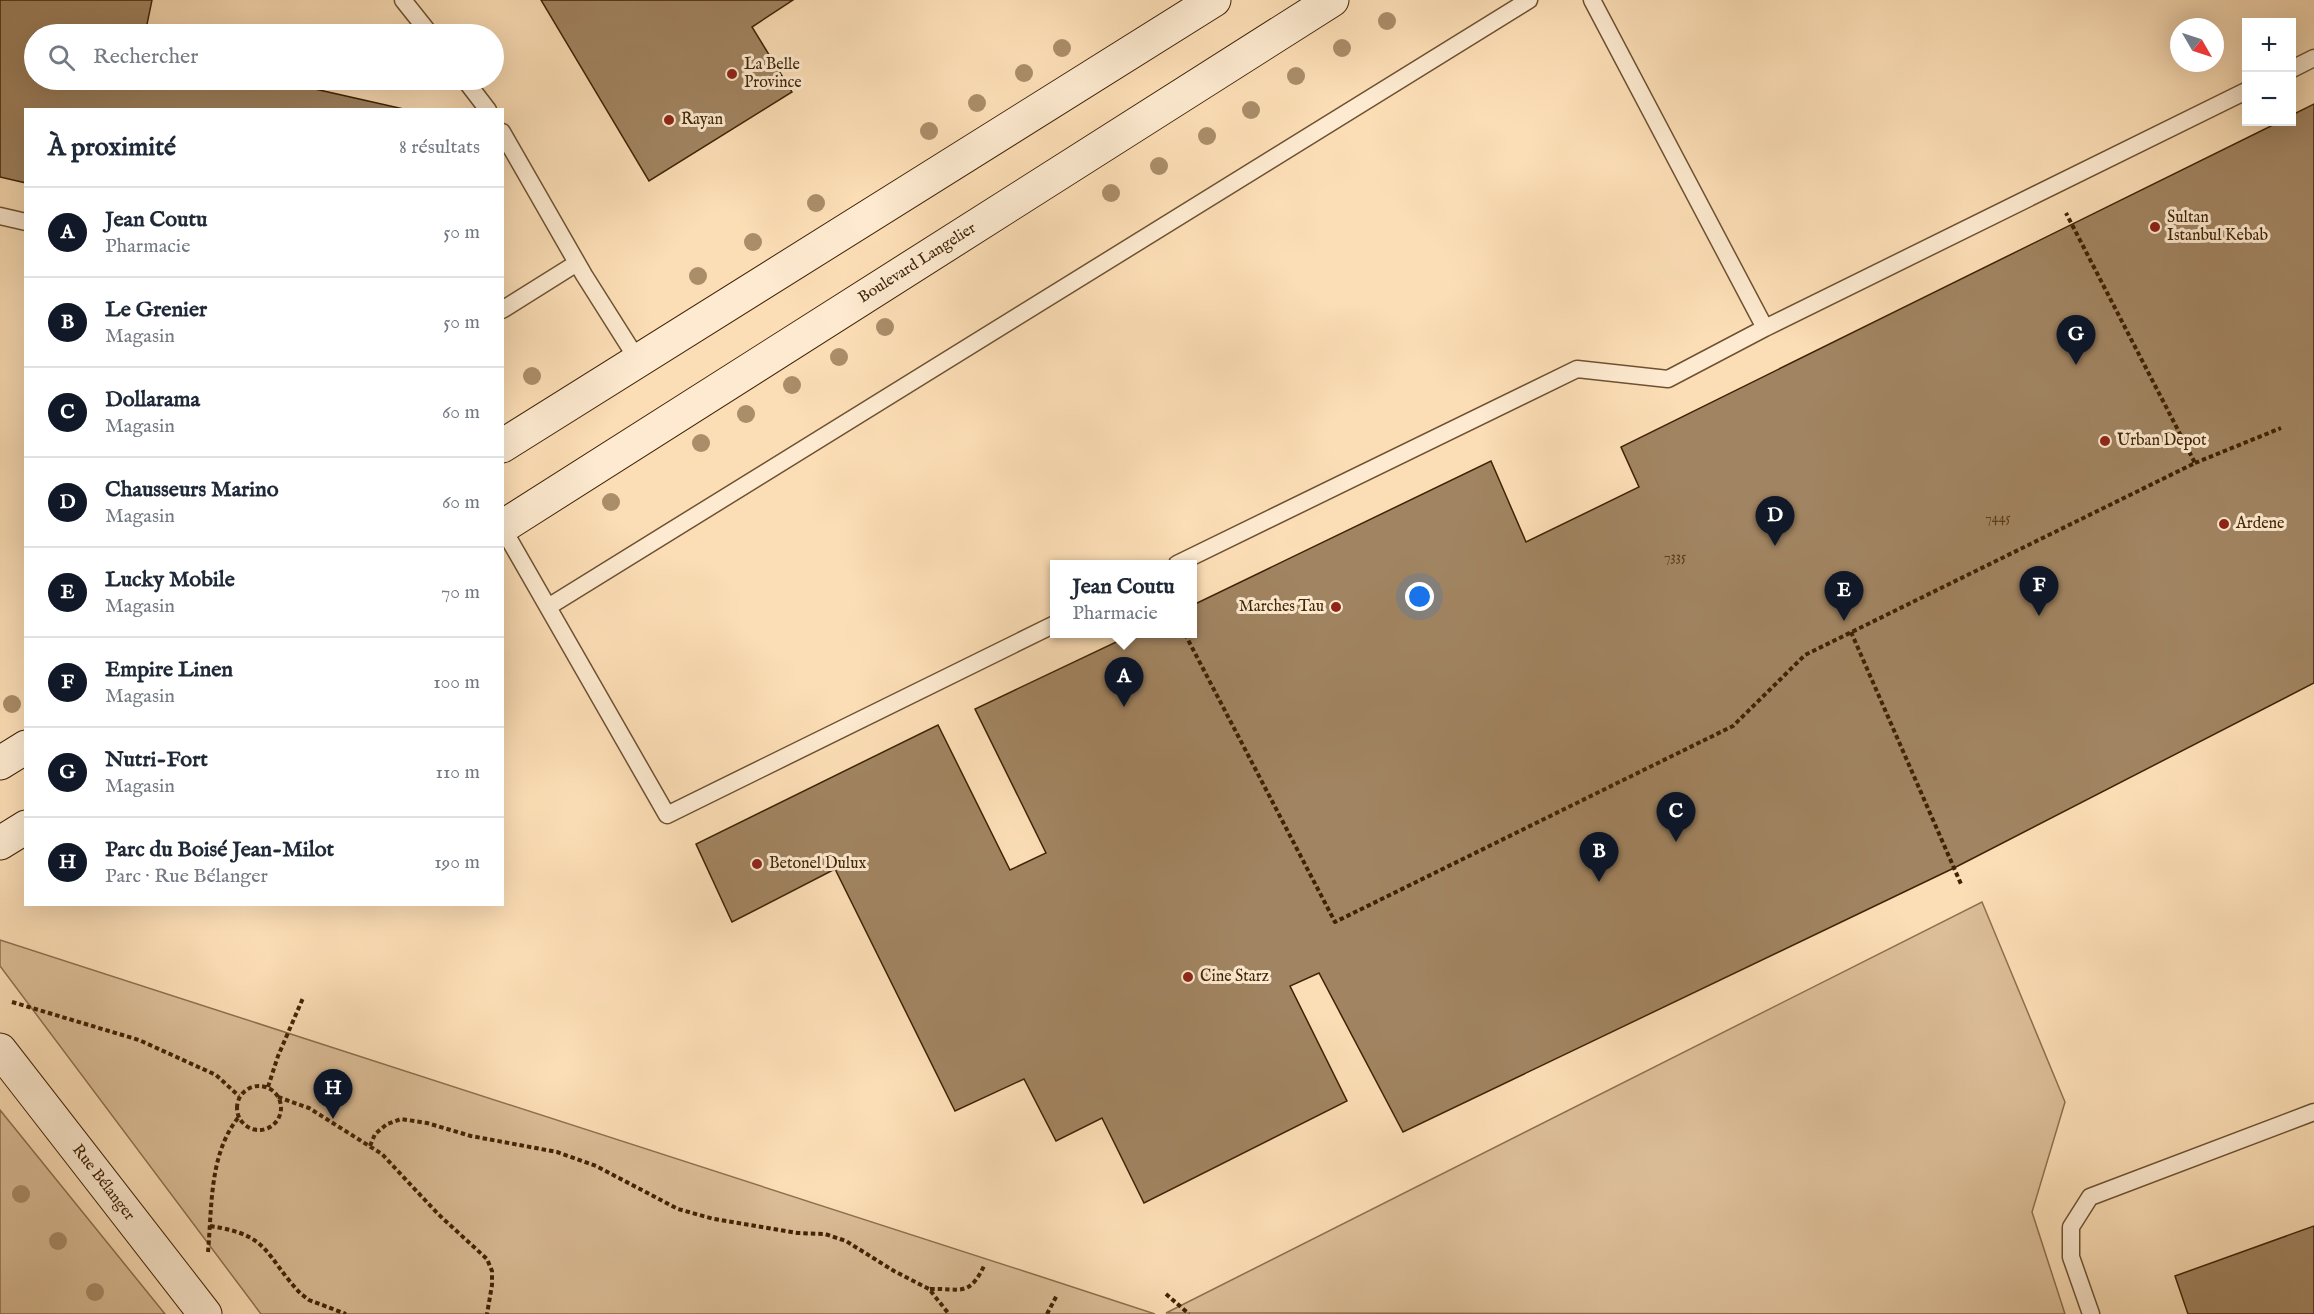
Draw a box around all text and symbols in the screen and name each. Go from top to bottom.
north arrow [2170,18,2224,72]
map controls [2242,18,2296,126]
button: + [2242,18,2296,72]
search box [24,24,504,90]
icon: search [45,41,78,74]
text: Rechercher [93,43,198,71]
place label: La Belle Province [744,55,802,93]
marker: La Belle Province [725,67,739,81]
button: − [2242,72,2296,126]
place label: Rayan [681,110,724,130]
marker: Rayan [662,113,676,127]
text: À proximité [48,131,176,164]
text: 8 résultats [399,135,480,160]
text: Jean Coutu [105,206,207,234]
place label: Sultan Istanbul Kebab [2167,208,2268,246]
street label: Boulevard Langelier [855,218,980,308]
text: A [61,220,74,245]
text: 50 m [443,220,480,245]
marker: Sultan Istanbul Kebab [2148,220,2162,234]
text: Pharmacie [105,234,190,259]
text: Le Grenier [105,296,207,324]
text: B [61,310,74,335]
text: 50 m [443,310,480,335]
pin: G [2056,316,2096,365]
text: Magasin [105,324,175,349]
text: Dollarama [105,386,200,414]
text: C [60,400,75,425]
text: 60 m [442,400,480,425]
text: Magasin [105,414,175,439]
place label: Urban Depot [2117,431,2207,451]
marker: Urban Depot [2098,434,2112,448]
text: Chausseurs Marino [105,476,279,504]
text: D [59,490,76,515]
text: 60 m [442,490,480,515]
pin: D [1756,496,1794,546]
text: Magasin [105,504,175,529]
house number: 7445 [1985,509,2011,527]
place label: Ardene [2235,514,2284,534]
marker: Ardene [2217,517,2231,531]
house number: 7335 [1664,548,1686,566]
popup [1050,560,1197,638]
text: Lucky Mobile [105,566,235,594]
pin: F [2020,566,2058,616]
pin: E [1824,572,1864,621]
text: Jean Coutu [1072,573,1175,601]
text: E [61,580,74,605]
text: 70 m [441,580,480,605]
your location [1405,582,1434,611]
text: Magasin [105,594,175,619]
place label: Marches Tau [1239,597,1324,617]
marker: Marches Tau [1329,600,1343,614]
text: Pharmacie [1072,601,1158,626]
text: Empire Linen [105,656,233,684]
pin: A [1104,658,1144,707]
text: F [61,670,74,695]
text: 100 m [433,670,480,695]
text: Magasin [105,684,175,709]
text: Nutri-Fort [105,746,208,774]
text: G [60,760,75,785]
text: 110 m [436,760,480,785]
text: Magasin [105,774,175,799]
pin: C [1656,792,1696,842]
pin: B [1580,832,1618,882]
text: Parc du Boisé Jean-Milot [105,836,334,864]
text: H [59,850,76,875]
text: 190 m [434,850,480,875]
place label: Betonel Dulux [769,854,866,874]
marker: Betonel Dulux [750,857,764,871]
text: Parc · Rue Bélanger [105,864,268,889]
place label: Cine Starz [1200,967,1269,987]
marker: Cine Starz [1181,970,1195,984]
pin: H [314,1070,352,1119]
street label: Rue Bélanger [67,1141,139,1225]

